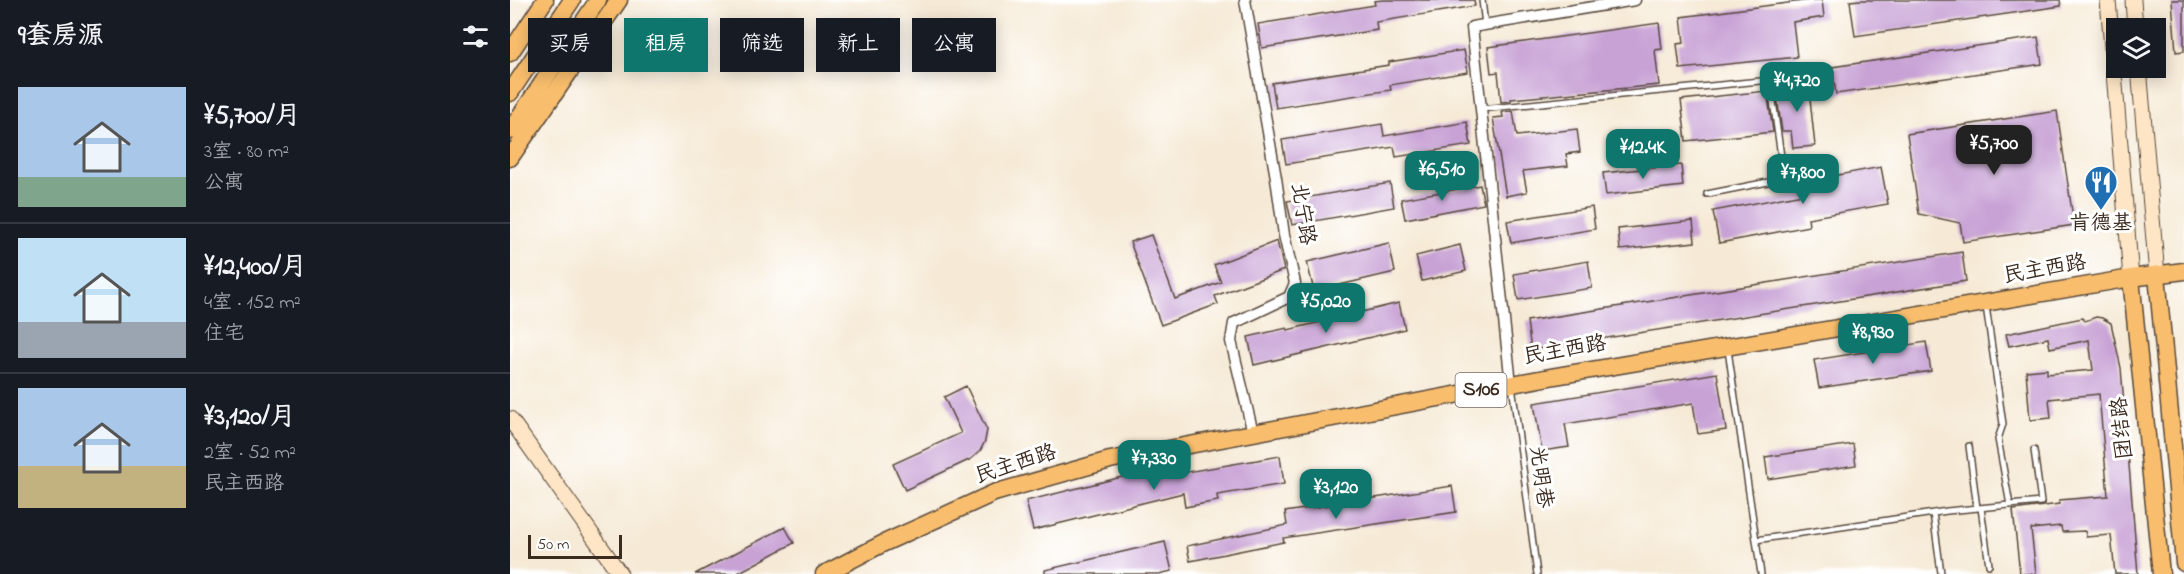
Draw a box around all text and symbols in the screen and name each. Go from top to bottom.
text: 9套房源 [18,18,104,56]
chip: 买房 [528,18,612,72]
chip: 租房 [624,18,708,72]
chip: 筛选 [720,18,804,72]
chip: 新上 [816,18,900,72]
chip: 公寓 [912,18,996,72]
map controls [2106,18,2166,78]
button: layers [2106,18,2166,78]
icon: filters [459,20,492,53]
pin: ¥4,720 [1748,62,1846,113]
text: ¥4,720 [1774,67,1820,96]
text: ¥5,700/月 [204,98,301,136]
icon: home [66,111,138,183]
pin: ¥5,700 [1945,125,2043,176]
pin: ¥12.4K [1594,129,1692,180]
text: ¥5,700 [1970,130,2018,159]
text: ¥12.4K [1620,134,1666,163]
text: 3室 · 80 m² [204,138,289,167]
pin: ¥6,510 [1393,151,1491,202]
pin: ¥7,800 [1754,154,1852,205]
text: ¥6,510 [1419,156,1465,185]
text: ¥7,800 [1781,159,1825,188]
restaurant icon: 肯德基 [2083,164,2119,211]
text: 公寓 [204,169,244,198]
street label: 北宁路 [1282,181,1322,247]
place label: 肯德基 [2070,209,2133,239]
street label: 民主西路 [2001,248,2089,292]
text: ¥12,400/月 [204,249,307,287]
icon: home [66,262,138,334]
pin: ¥5,020 [1277,283,1375,334]
text: ¥5,020 [1301,288,1351,317]
text: 4室 · 152 m² [204,289,301,318]
pin: ¥8,930 [1824,314,1922,365]
text: ¥8,930 [1852,319,1894,348]
text: 住宅 [204,320,244,349]
street label: 民主西路 [1521,329,1609,373]
road number: S106 [1456,373,1506,407]
street label: 团结路 [2105,395,2141,461]
text: ¥3,120/月 [204,399,296,437]
icon: home [66,412,138,484]
street label: 民主西路 [971,438,1061,492]
text: 2室 · 52 m² [204,439,296,468]
pin: ¥7,330 [1105,440,1203,491]
street label: 光明巷 [1521,444,1559,510]
text: ¥7,330 [1132,445,1176,474]
pin: ¥3,120 [1287,469,1385,520]
text: 民主西路 [204,470,284,499]
text: ¥3,120 [1314,474,1358,503]
scale bar [528,532,622,560]
text: 50 m [537,533,569,557]

